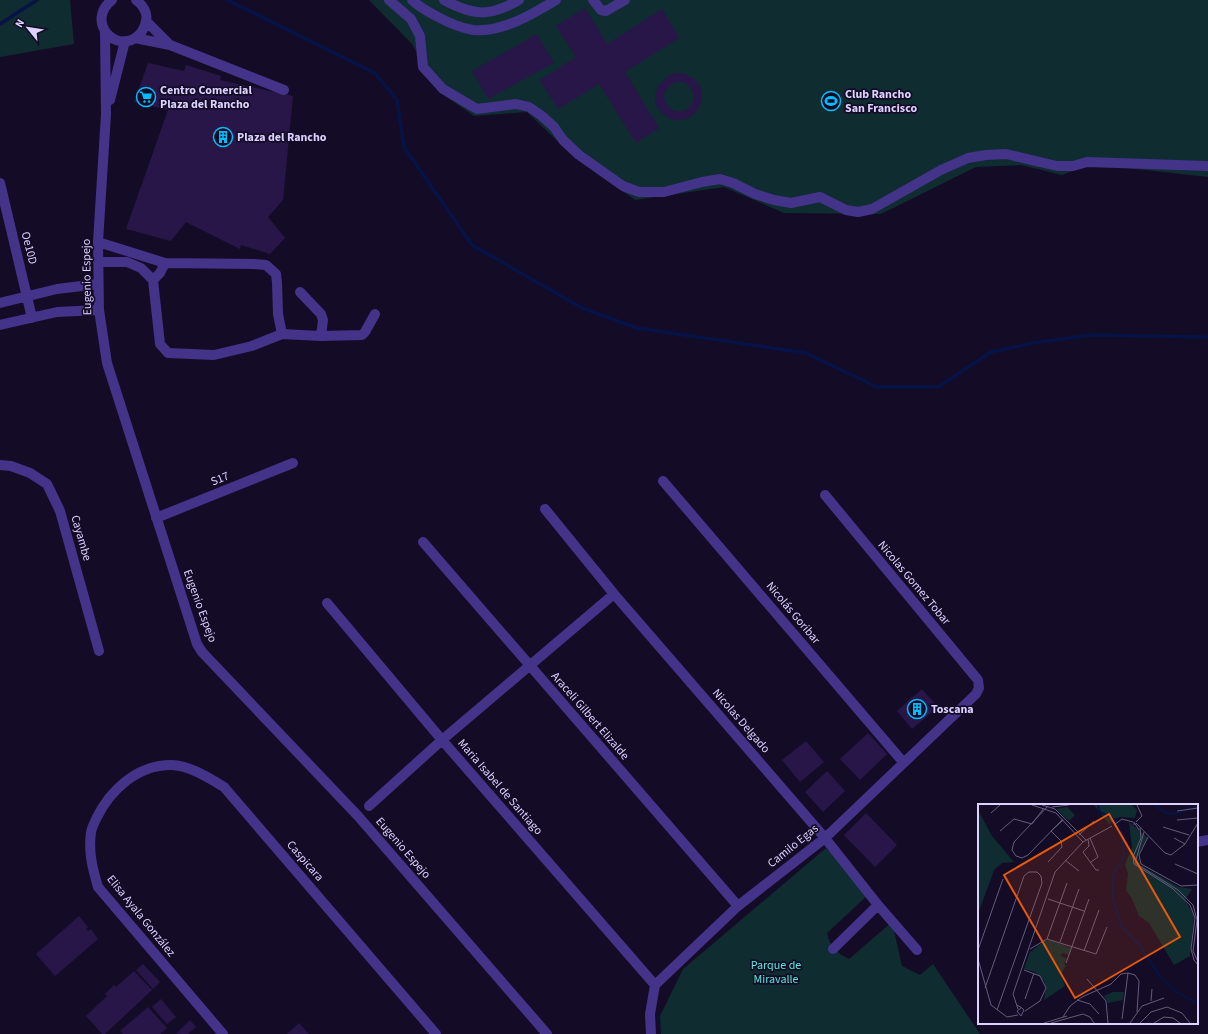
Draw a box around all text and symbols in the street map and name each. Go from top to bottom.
north arrow [8,8,48,48]
text: N [11,16,28,30]
place label: Centro Comercial Plaza del Rancho [160,82,252,113]
supermarket icon: Centro Comercial Plaza del Rancho [135,86,157,108]
place label: Club Rancho San Francisco [845,86,917,117]
sports icon: Club Rancho San Francisco [820,90,842,112]
building icon: Plaza del Rancho [212,126,234,148]
place label: Plaza del Rancho [237,129,327,146]
street label: Oe10D [17,230,41,266]
street label: Eugenio Espejo [78,239,96,315]
street label: S17 [208,468,232,490]
street label: Cayambe [66,513,96,563]
street label: Nicolas Gomez Tobar [874,537,955,629]
street label: Eugenio Espejo [179,567,221,645]
street label: Nicolás Goribar [762,578,825,648]
street label: Araceli Gilbert Elizalde [547,668,633,764]
street label: Nicolas Delgado [708,685,774,757]
building icon: Toscana [906,698,928,720]
place label: Toscana [931,701,974,718]
street label: Maria Isabel de Santiago [454,735,546,839]
inset map [978,804,1198,1024]
street label: Eugenio Espejo [371,814,435,882]
street label: Camilo Egas [764,820,822,872]
street label: Caspicara [283,837,327,885]
street label: Elisa Ayala González [103,872,179,960]
park label: Parque de Miravalle [751,957,801,988]

